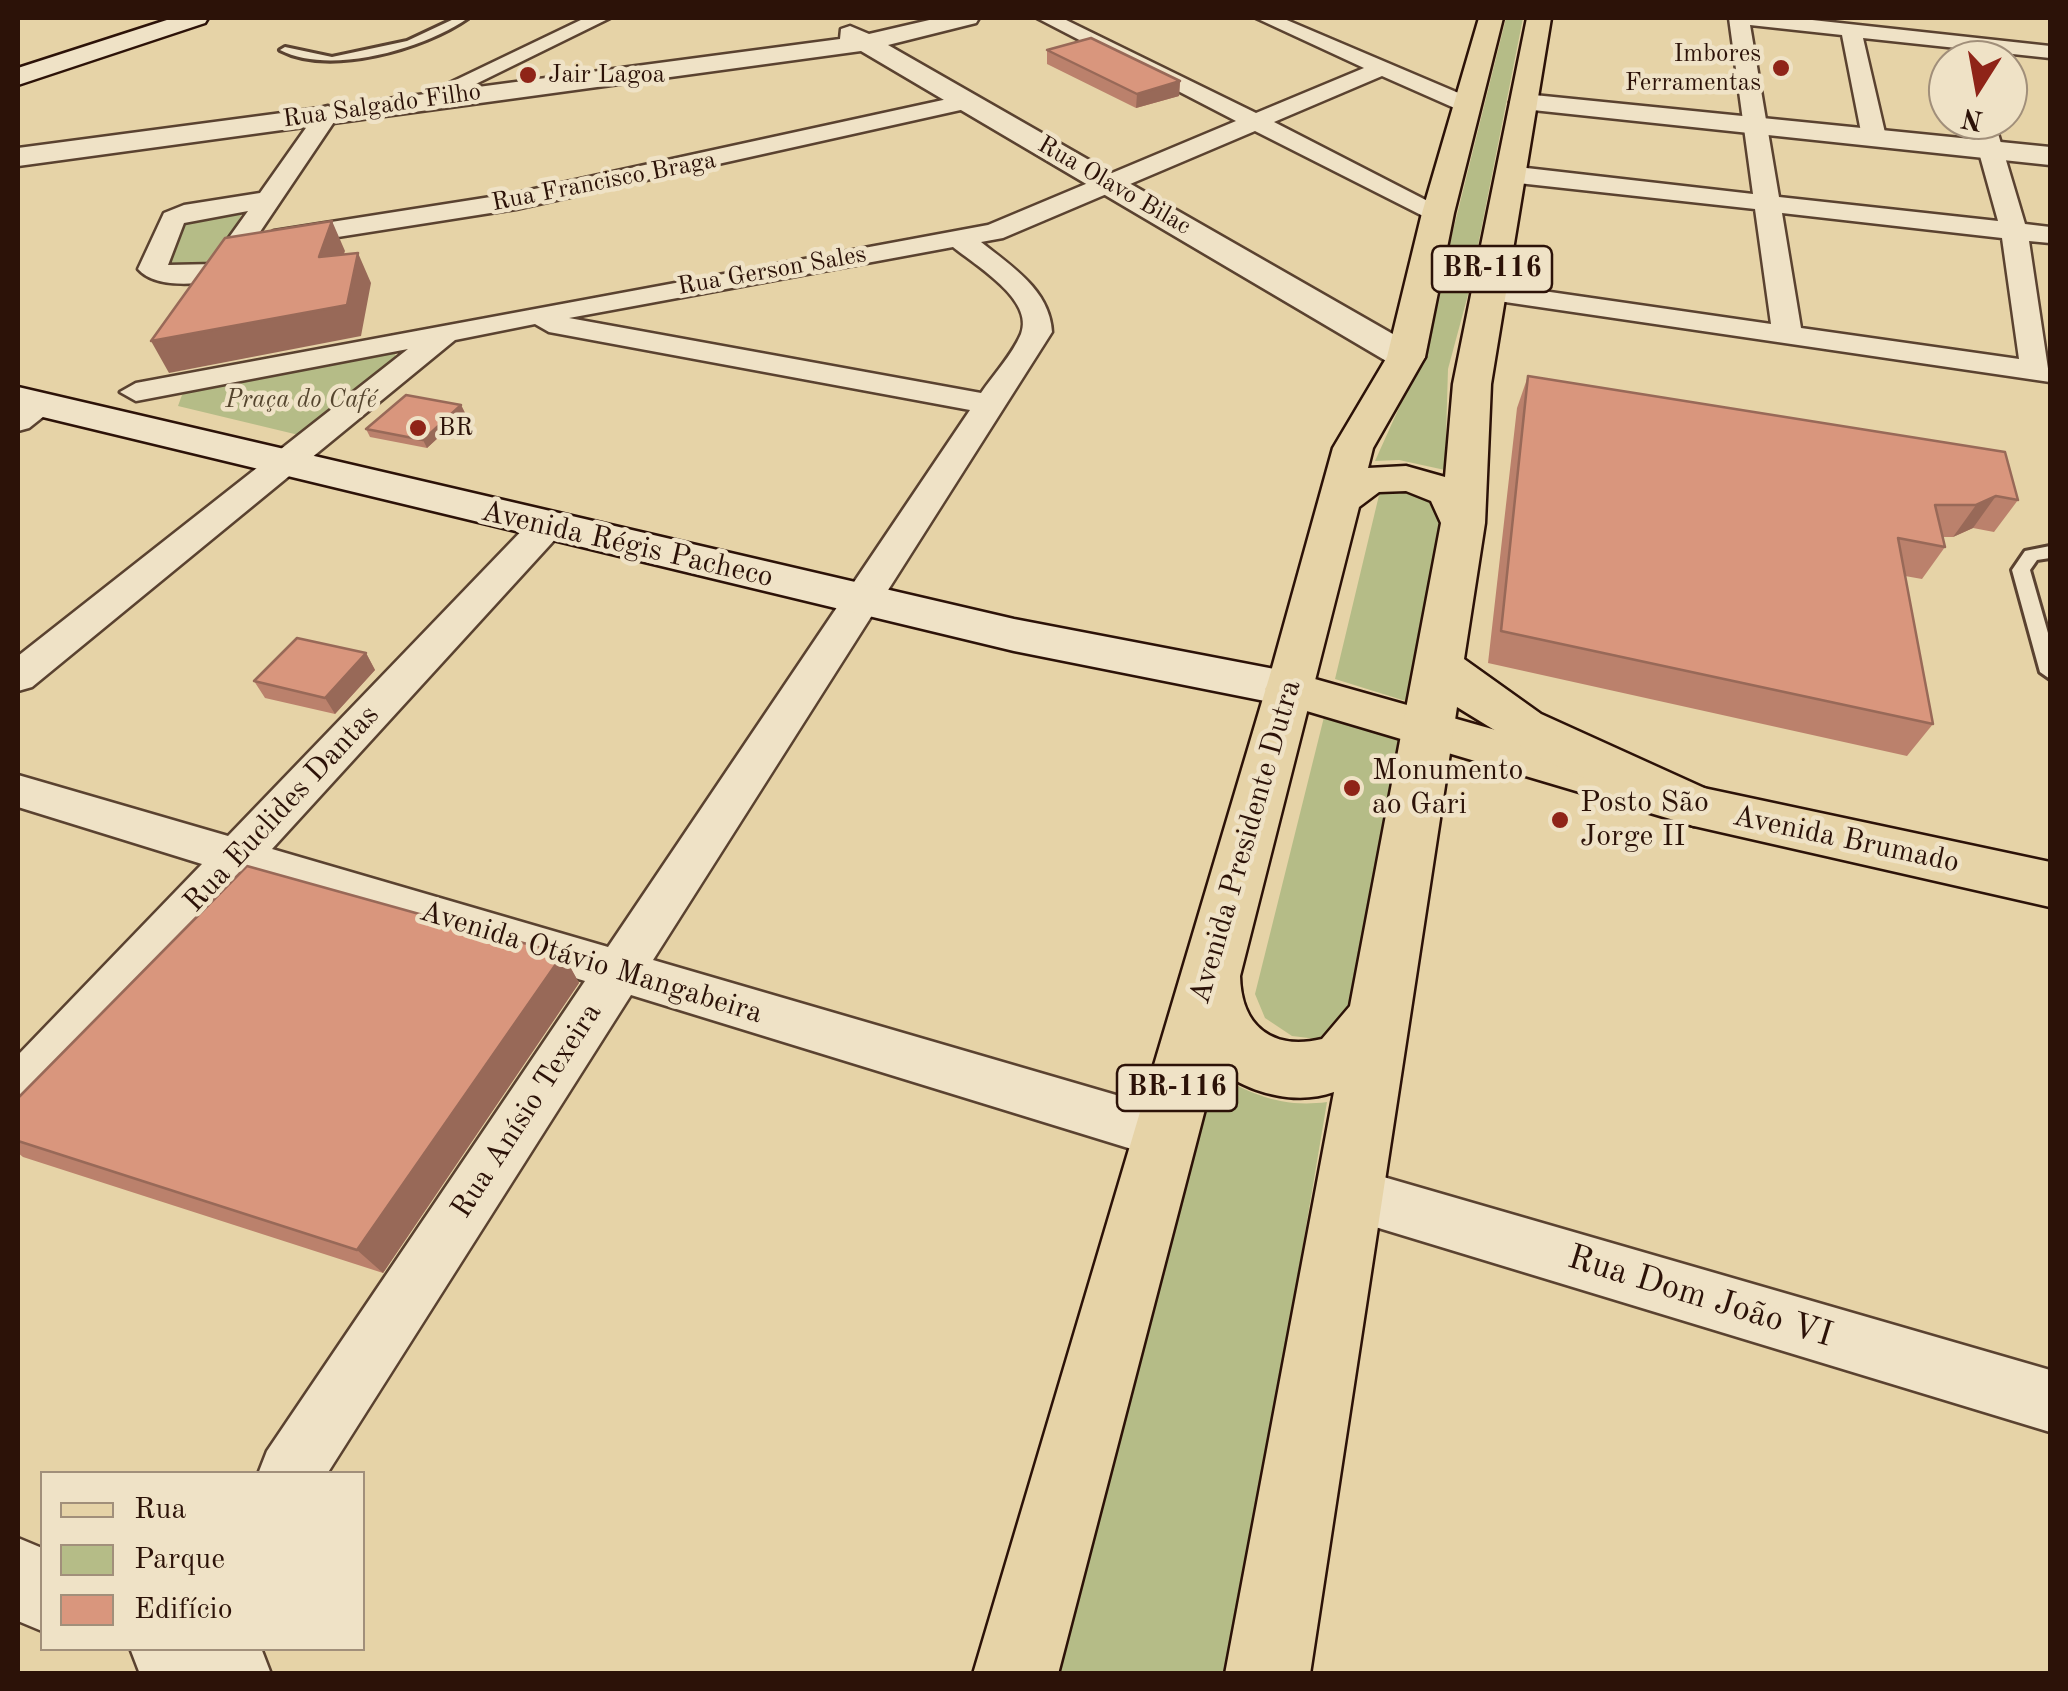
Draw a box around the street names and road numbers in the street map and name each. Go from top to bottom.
street label: Rua Salgado Filho [281,77,483,135]
street label: Rua Olavo Bilac [1032,130,1196,242]
street label: Rua Francisco Braga [489,146,719,218]
street label: Rua Gerson Sales [675,240,869,302]
road number: BR-116 [1432,246,1552,292]
street label: Avenida Régis Pacheco [478,494,776,596]
street label: Avenida Presidente Dutra [1182,676,1310,1008]
street label: Rua Euclides Dantas [177,698,387,920]
street label: Avenida Brumado [1729,798,1963,882]
street label: Avenida Otávio Mangabeira [415,894,767,1032]
street label: Rua Anísio Texeira [444,997,610,1225]
road number: BR-116 [1117,1065,1237,1111]
street label: Rua Dom João VI [1563,1237,1837,1357]

